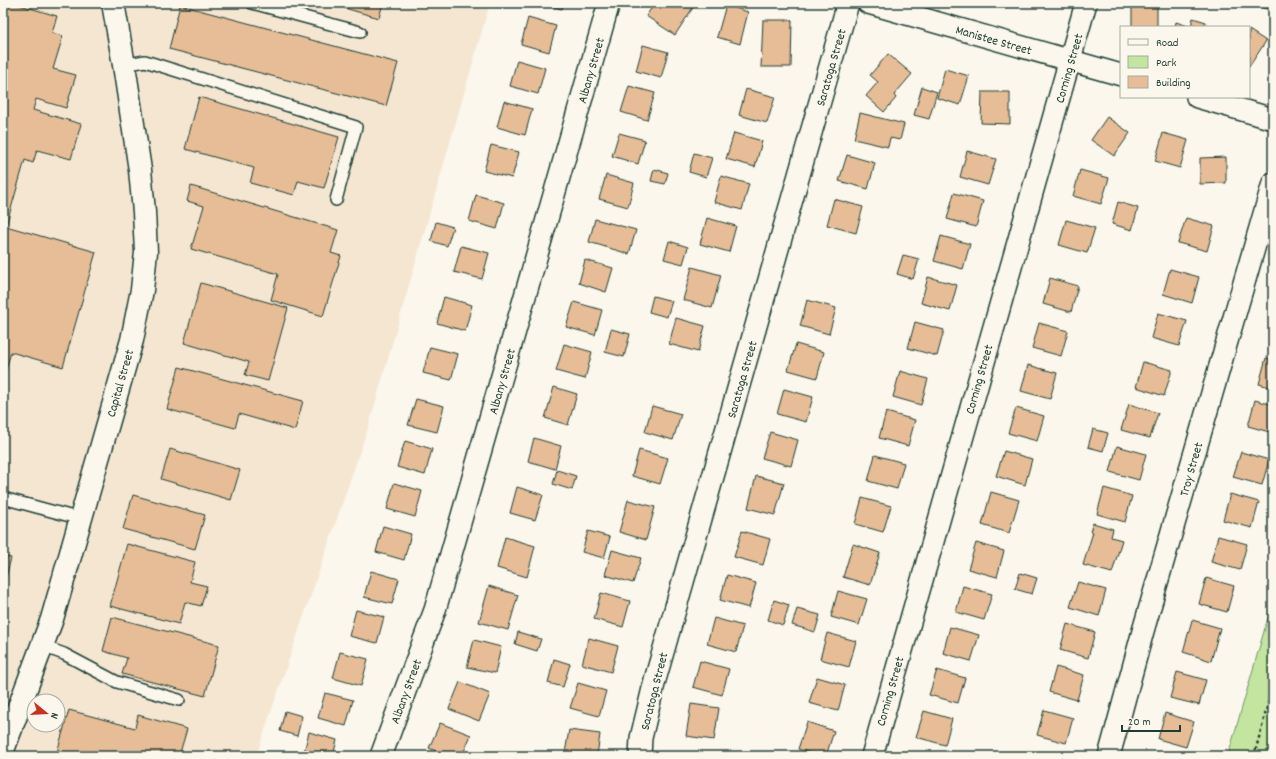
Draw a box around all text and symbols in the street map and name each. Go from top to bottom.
street label: Manistee Street [953,21,1034,61]
legend [1120,26,1250,98]
street label: Saratoga Street [812,27,853,109]
street label: Corning Street [1051,31,1089,106]
street label: Albany Street [574,35,611,106]
text: Road [1156,35,1178,52]
text: Park [1156,55,1177,72]
text: Building [1156,75,1191,92]
street label: Saratoga Street [723,339,764,421]
street label: Corning Street [961,342,999,417]
street label: Albany Street [485,346,522,417]
street label: Capital Street [103,348,140,420]
street label: Troy Street [1176,440,1209,499]
street label: Saratoga Street [637,650,674,733]
street label: Corning Street [872,654,910,729]
street label: Albany Street [387,657,428,727]
north arrow [26,693,66,733]
scale bar [1122,707,1180,733]
text: N [45,710,62,721]
text: 20 m [1128,714,1151,731]

